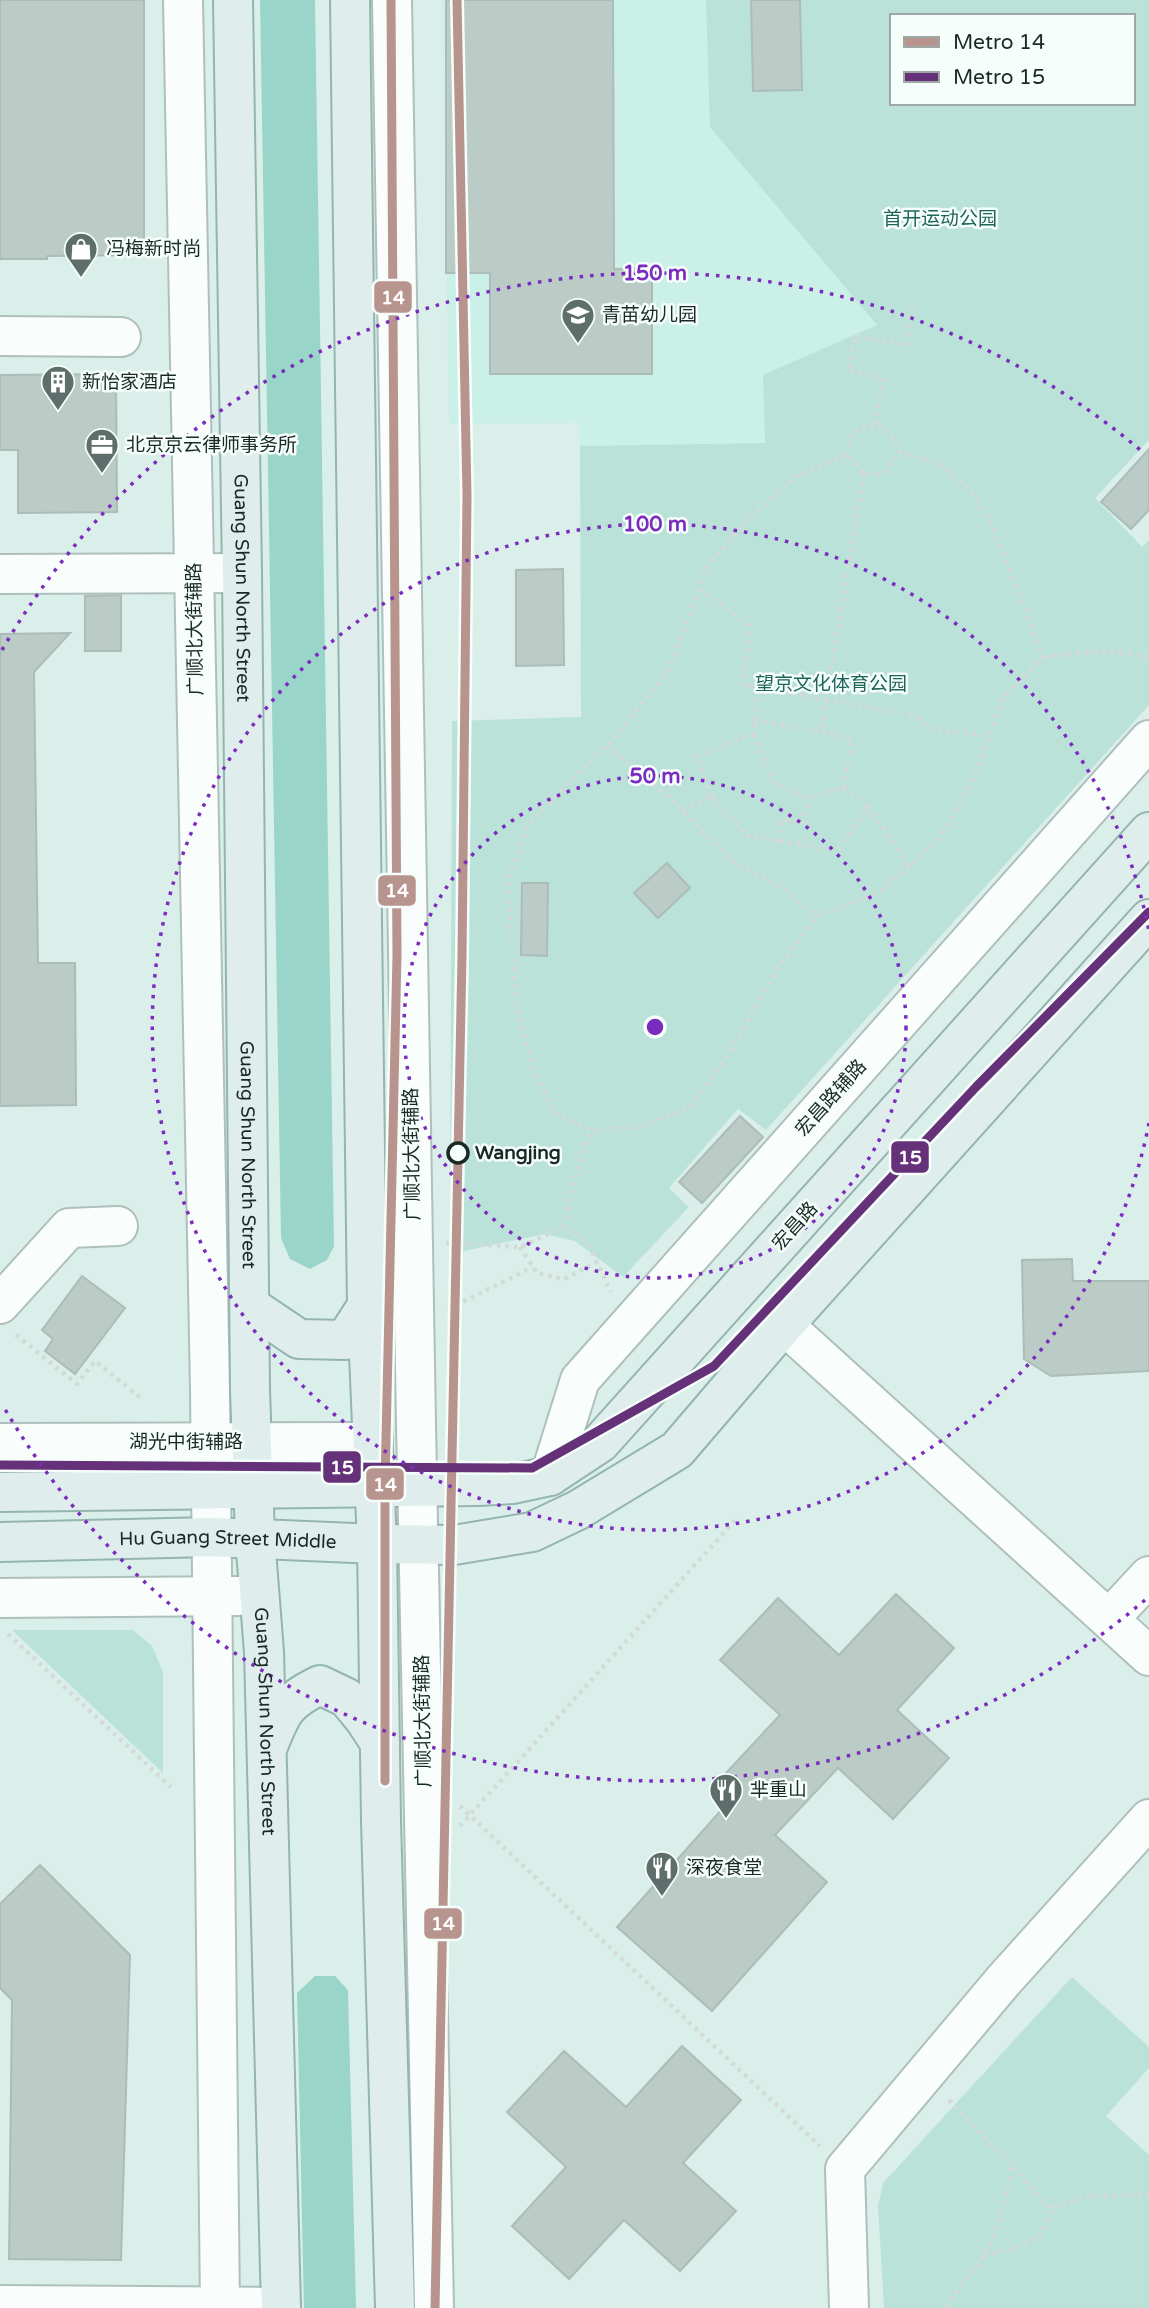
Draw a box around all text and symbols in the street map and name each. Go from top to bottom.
legend [890,14,1135,105]
text: Metro 14 [953,30,1045,55]
text: Metro 15 [953,65,1045,90]
park label: 首开运动公园 [883,208,997,230]
shop icon: 冯梅新时尚 [62,230,100,279]
place label: 冯梅新时尚 [106,238,201,260]
text: 150 m [623,261,687,286]
line badge: 14 [373,280,413,314]
text: 14 [381,287,405,309]
school or university icon: 青苗幼儿园 [559,296,597,345]
place label: 青苗幼儿园 [602,304,697,326]
building icon: 新怡家酒店 [39,363,77,412]
place label: 新怡家酒店 [82,371,177,393]
office icon: 北京京云律师事务所 [83,426,121,475]
place label: 北京京云律师事务所 [126,434,297,456]
street label: Guang Shun North Street [229,474,254,702]
text: 100 m [623,512,687,537]
street label: 广顺北大街辅路 [183,562,207,696]
park label: 望京文化体育公园 [755,673,907,695]
text: 50 m [629,764,681,789]
line badge: 14 [377,874,417,907]
text: 14 [385,880,409,902]
centre of rings [643,1015,667,1039]
street label: Guang Shun North Street [236,1041,260,1269]
street label: 宏昌路辅路 [791,1055,871,1141]
street label: 广顺北大街辅路 [400,1087,424,1221]
line badge: 15 [890,1140,930,1174]
marker: Wangjing [447,1142,469,1164]
place label: Wangjing [475,1142,561,1165]
text: 15 [898,1147,922,1169]
street label: 宏昌路 [768,1197,822,1255]
street label: 湖光中街辅路 [129,1431,243,1453]
line badge: 15 [322,1450,362,1484]
text: 15 [330,1457,354,1479]
line badge: 14 [365,1467,405,1501]
text: 14 [373,1474,397,1496]
street label: Hu Guang Street Middle [119,1526,337,1553]
street label: Guang Shun North Street [250,1607,280,1836]
street label: 广顺北大街辅路 [411,1654,435,1788]
restaurant icon: 芈重山 [707,1771,745,1820]
place label: 芈重山 [750,1779,807,1801]
restaurant icon: 深夜食堂 [643,1849,681,1898]
place label: 深夜食堂 [686,1857,762,1879]
line badge: 14 [423,1907,463,1940]
text: 14 [431,1913,455,1935]

